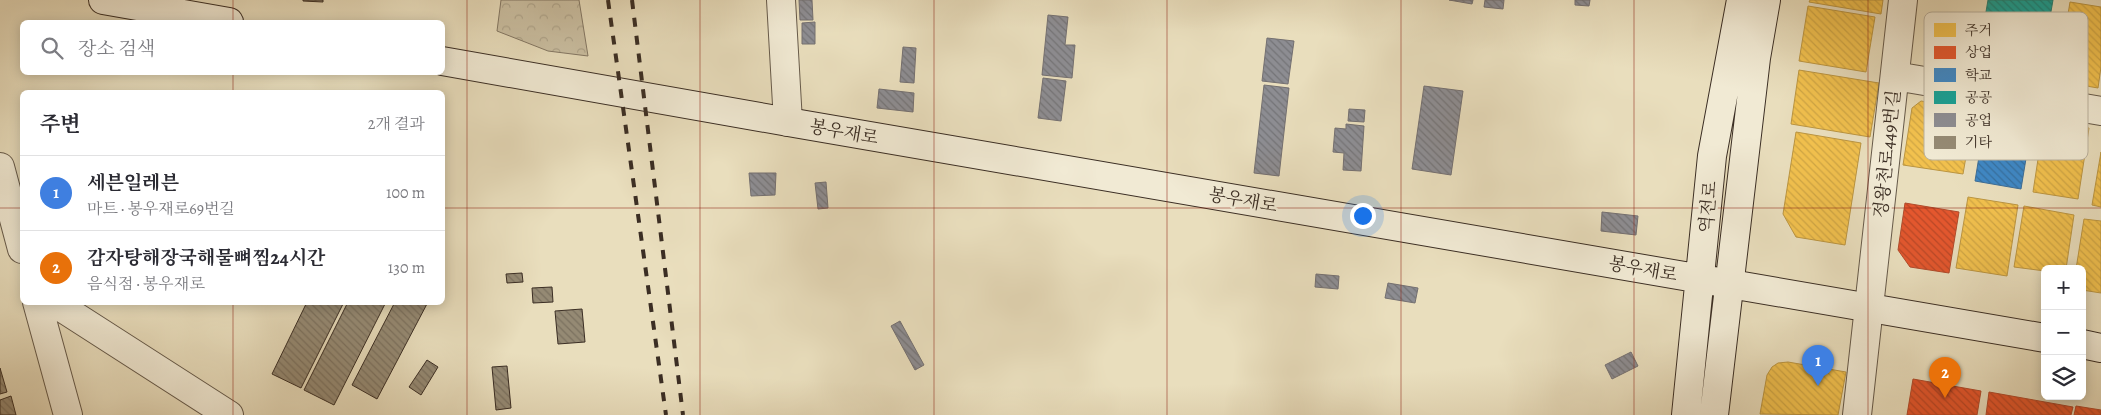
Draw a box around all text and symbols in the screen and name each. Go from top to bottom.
legend [1924,12,2088,160]
search box [20,20,445,75]
text: 주거 [1965,21,1992,40]
icon: search [38,34,66,62]
text: 장소 검색 [78,36,155,62]
text: 상업 [1965,43,1992,62]
text: 학교 [1965,66,1993,85]
text: 공공 [1965,88,1993,107]
street label: 정왕천로449번길 [1868,89,1906,219]
text: 주변 [40,110,81,138]
text: 공업 [1965,111,1992,130]
text: 2개 결과 [368,113,425,135]
street label: 봉우재로 [808,114,880,150]
text: 기타 [1965,133,1993,152]
text: 세븐일레븐 [87,170,179,196]
street label: 역전로 [1694,180,1722,234]
text: 1 [53,182,59,204]
text: 100 m [386,182,425,204]
street label: 봉우재로 [1207,182,1279,218]
text: 마트 · 봉우재로69번길 [87,198,235,220]
your location [1350,203,1376,229]
text: 감자탕해장국해물뼈찜24시간 [87,245,325,271]
street label: 봉우재로 [1607,251,1679,287]
text: 2 [52,257,60,279]
text: 130 m [388,257,425,279]
map controls [2041,265,2086,400]
button: + [2041,265,2086,310]
text: 음식점 · 봉우재로 [87,273,205,295]
button: − [2041,310,2086,355]
pin: 1 [1802,345,1834,386]
button: layers [2041,355,2086,400]
pin: 2 [1929,357,1961,398]

